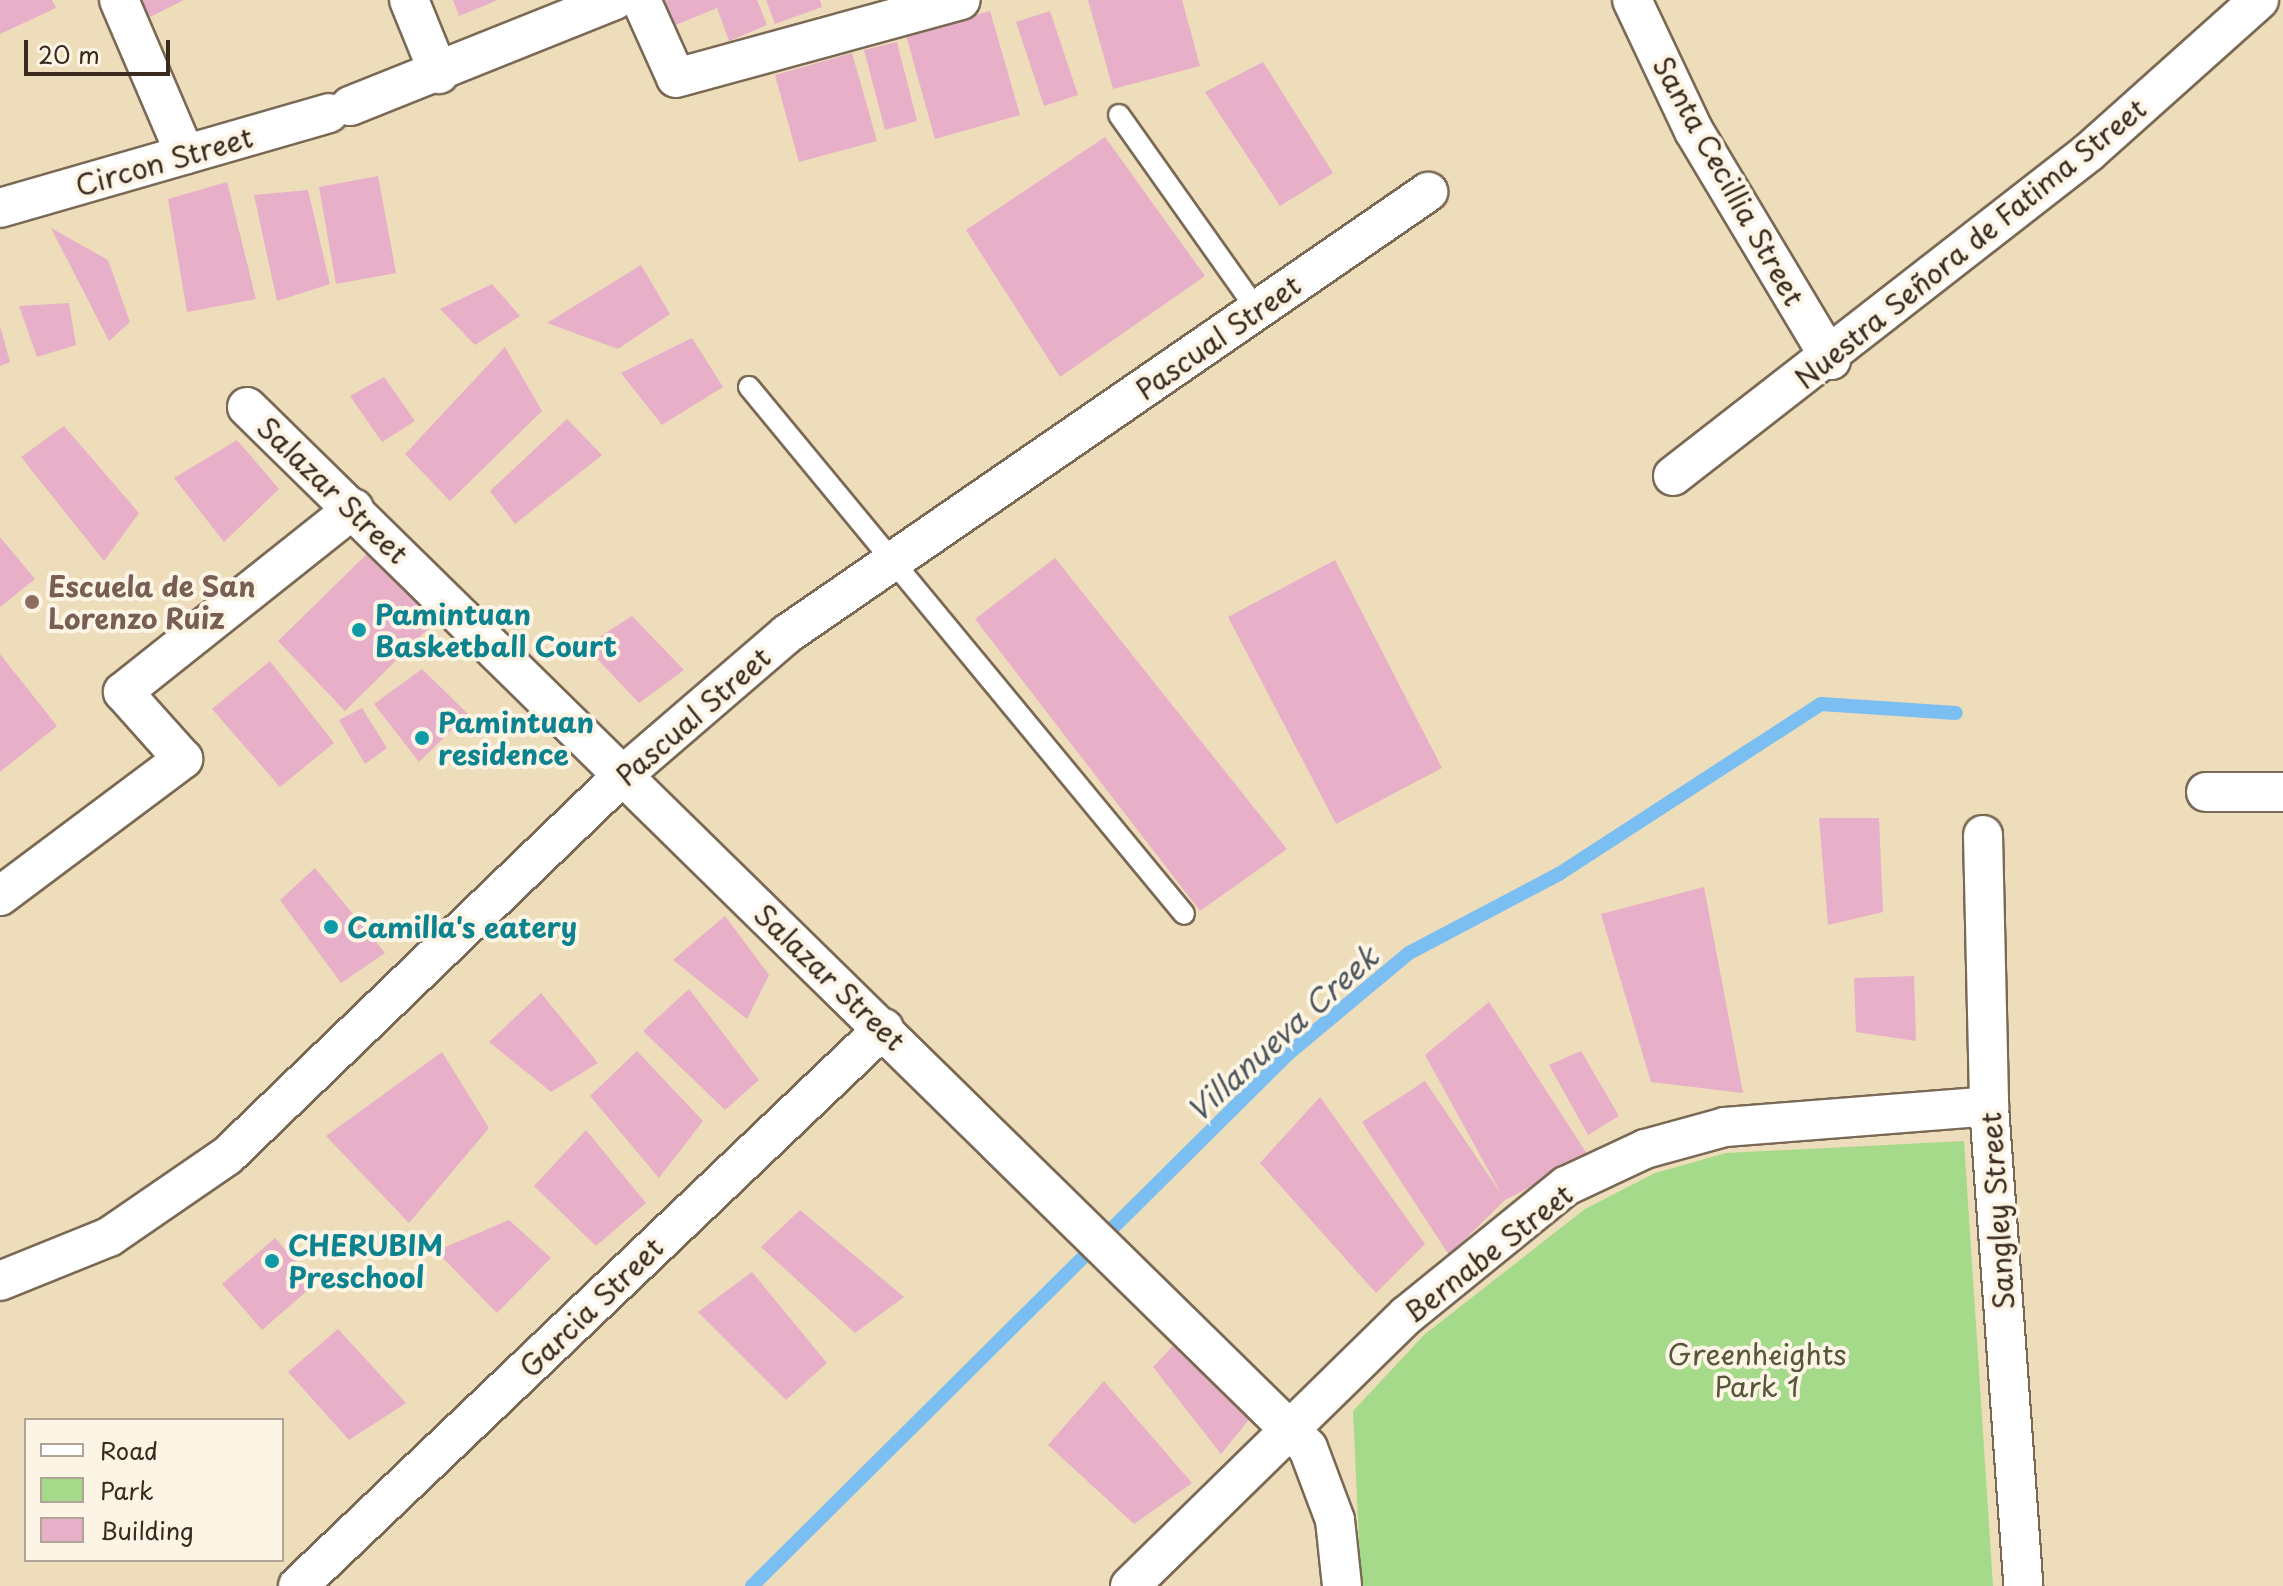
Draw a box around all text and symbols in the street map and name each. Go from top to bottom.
scale bar [28,24,174,74]
text: 20 m [38,36,100,72]
street label: Santa Cecillia Street [1647,51,1811,311]
street label: Nuestra Señora de Fatima Street [1786,89,2154,397]
street label: Circon Street [72,120,256,202]
street label: Pascual Street [1129,267,1307,407]
street label: Salazar Street [250,409,416,571]
place label: Escuela de San Lorenzo Ruiz [48,569,257,635]
marker: Escuela de San Lorenzo Ruiz [23,593,41,611]
place label: Pamintuan Basketball Court [375,597,617,663]
marker: Pamintuan Basketball Court [350,621,368,639]
street label: Pascual Street [609,640,777,792]
place label: Pamintuan residence [438,705,594,771]
marker: Pamintuan residence [413,729,431,747]
street label: Salazar Street [747,896,913,1058]
place label: Camilla's eatery [347,910,577,944]
marker: Camilla's eatery [322,918,340,936]
water label: Villanueva Creek [1179,938,1385,1128]
street label: Sangley Street [1973,1110,2021,1312]
street label: Bernabe Street [1396,1176,1580,1330]
place label: CHERUBIM Preschool [288,1228,443,1294]
street label: Garcia Street [513,1230,669,1384]
marker: CHERUBIM Preschool [263,1252,281,1270]
park label: Greenheights Park 1 [1667,1337,1847,1403]
legend [24,1418,284,1562]
text: Road [100,1432,158,1468]
text: Park [100,1472,154,1508]
text: Building [100,1512,194,1548]

